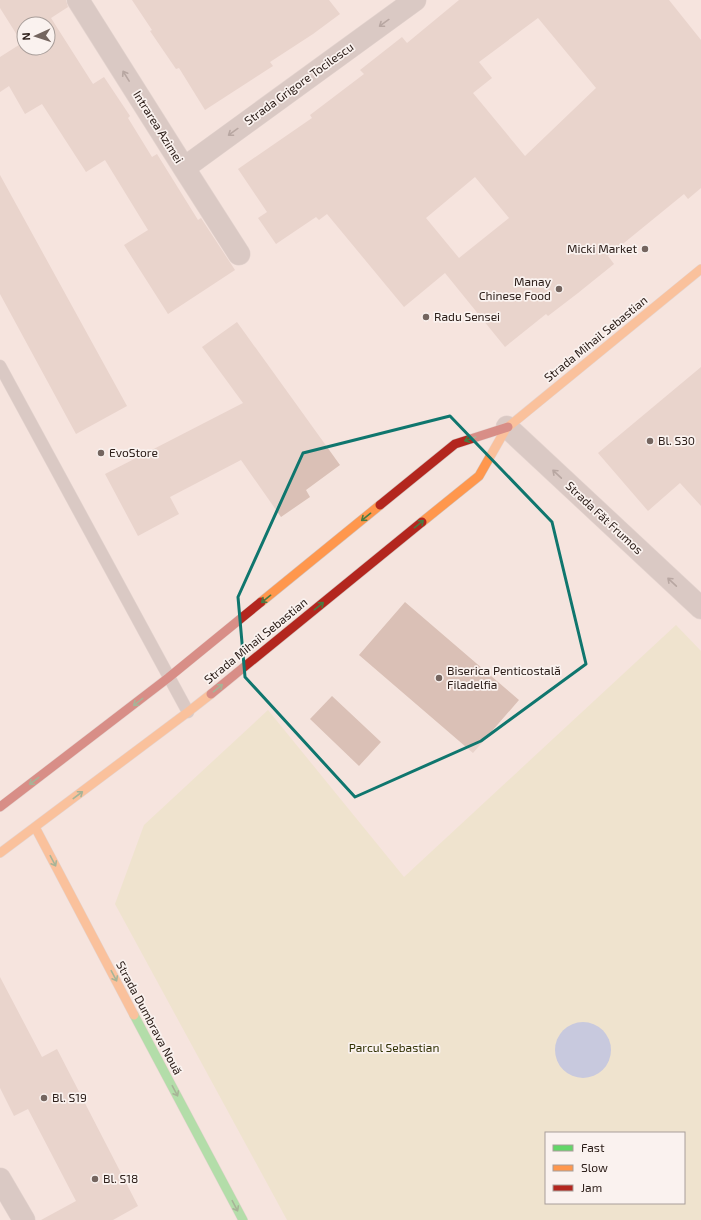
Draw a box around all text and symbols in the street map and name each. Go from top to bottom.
north arrow [16,16,56,56]
one-way arrow [378,19,389,27]
text: N [19,32,32,41]
street label: Strada Grigore Tocilescu [241,39,356,127]
one-way arrow [122,71,130,82]
street label: Intrarea Azimei [131,88,187,165]
one-way arrow [228,128,239,136]
place label: Micki Market [567,241,637,255]
marker: Micki Market [640,244,650,254]
place label: Manay Chinese Food [479,274,552,302]
marker: Manay Chinese Food [554,284,564,294]
street label: Strada Mihail Sebastian [541,292,650,384]
place label: Radu Sensei [434,309,500,323]
marker: Radu Sensei [421,312,431,322]
place label: Bl. S30 [658,433,695,447]
one-way arrow [464,436,476,444]
marker: Bl. S30 [645,436,655,446]
place label: EvoStore [109,445,158,459]
marker: EvoStore [96,448,106,458]
one-way arrow [552,469,562,479]
street label: Strada Făt Frumos [563,478,646,557]
one-way arrow [361,512,372,521]
one-way arrow [414,519,425,528]
one-way arrow [667,577,678,586]
street label: Strada Mihail Sebastian [201,594,310,686]
one-way arrow [260,594,271,603]
one-way arrow [313,601,324,610]
place label: Biserica Penticostală Filadelfia [447,663,561,691]
marker: Biserica Penticostală Filadelfia [434,673,444,683]
one-way arrow [212,683,223,692]
one-way arrow [132,697,143,706]
one-way arrow [29,776,40,785]
one-way arrow [72,791,83,799]
one-way arrow [50,855,58,867]
street label: Strada Dumbrava Nouă [114,958,186,1077]
one-way arrow [111,970,118,982]
park label: Parcul Sebastian [349,1040,439,1054]
one-way arrow [171,1085,179,1097]
place label: Bl. S19 [52,1090,87,1104]
marker: Bl. S19 [39,1093,49,1103]
legend [545,1132,685,1204]
text: Fast [581,1140,605,1154]
text: Slow [581,1160,608,1174]
place label: Bl. S18 [103,1171,138,1185]
marker: Bl. S18 [90,1174,100,1184]
text: Jam [581,1180,602,1194]
one-way arrow [232,1200,240,1212]

